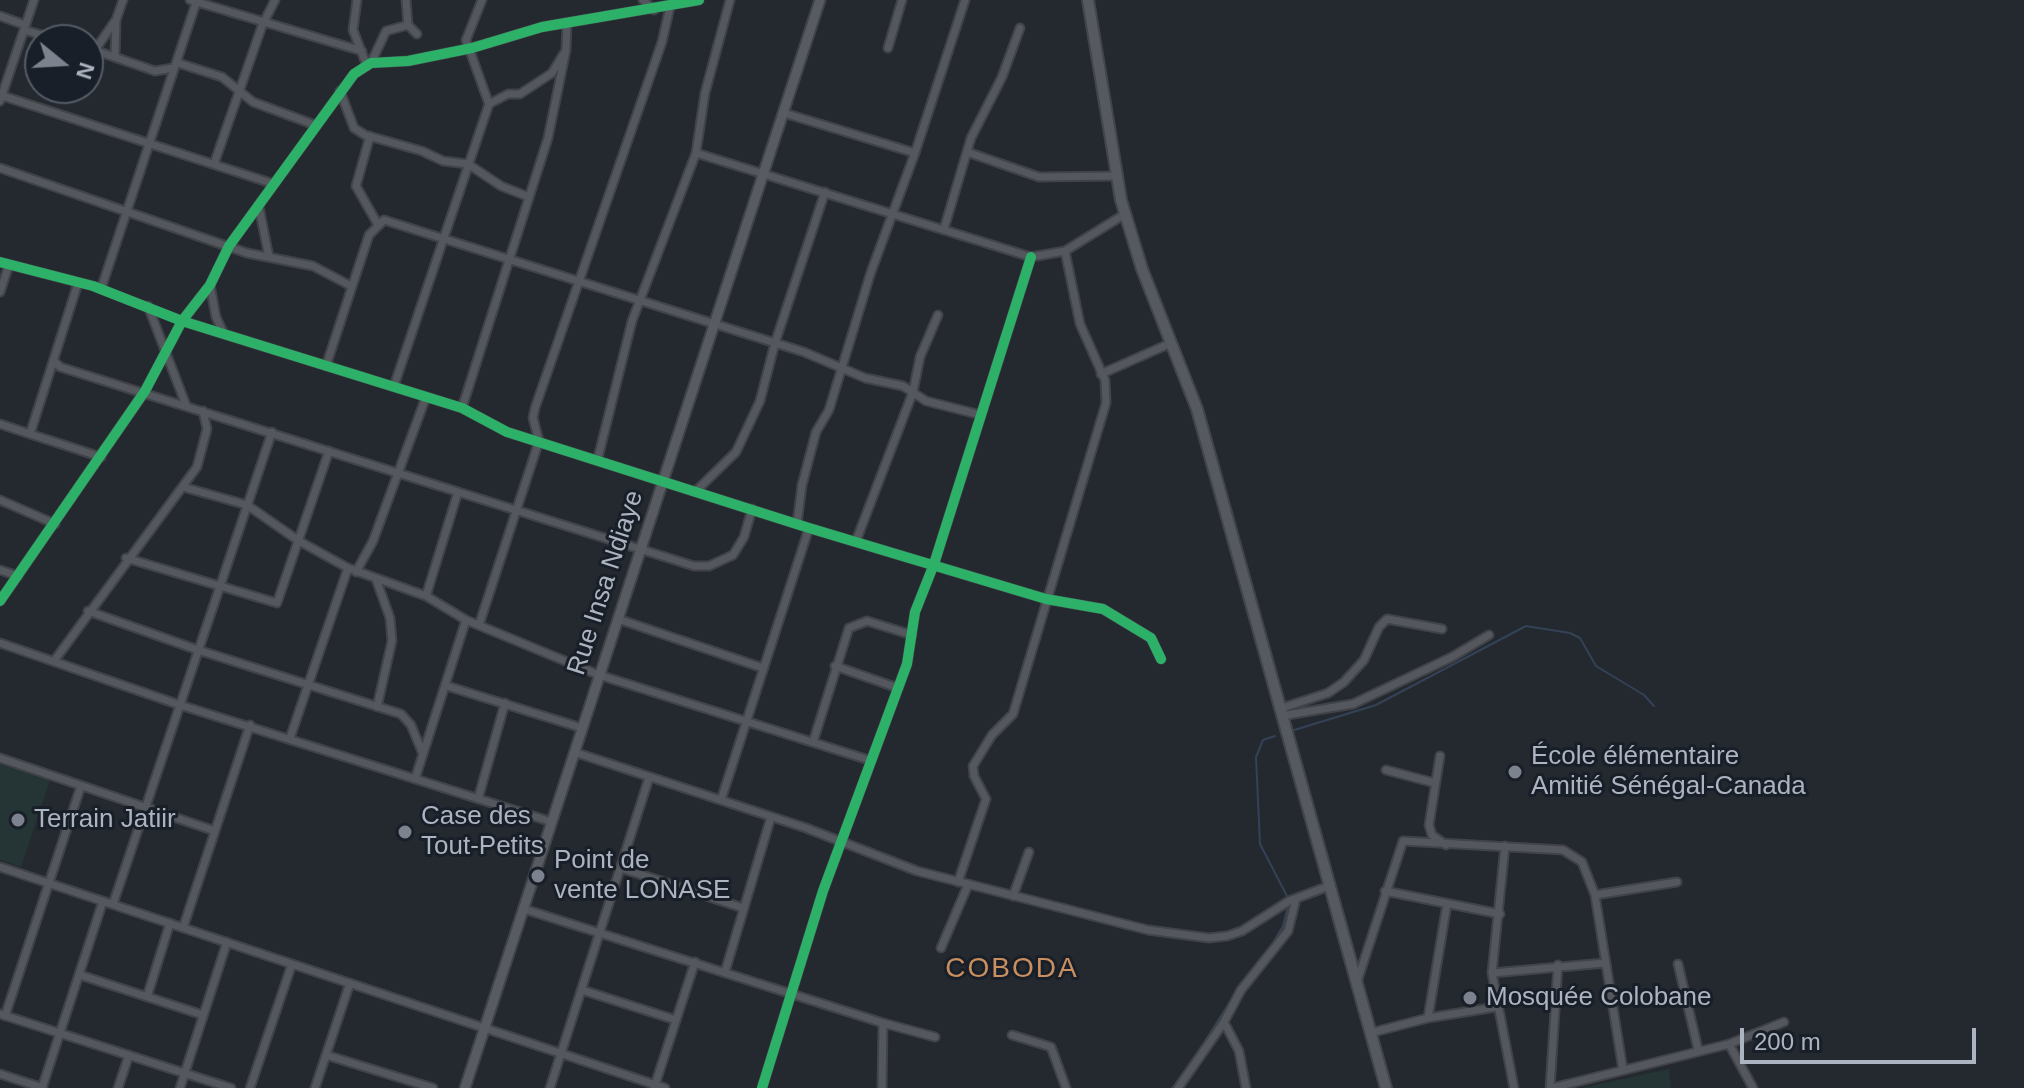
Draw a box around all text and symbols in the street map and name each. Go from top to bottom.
north arrow [24,24,104,104]
text: N [71,60,100,82]
street label: Rue Insa Ndiaye [561,487,651,679]
place label: École élémentaire Amitié Sénégal-Canada [1531,741,1806,802]
marker: École élémentaire Amitié Sénégal-Canada [1506,763,1524,781]
place label: Case des Tout-Petits [421,801,544,862]
place label: Terrain Jatiir [34,804,176,836]
marker: Terrain Jatiir [9,811,27,829]
marker: Case des Tout-Petits [396,823,414,841]
place label: Point de vente LONASE [554,845,730,906]
marker: Point de vente LONASE [529,867,547,885]
district label: COBODA [945,952,1079,986]
place label: Mosquée Colobane [1486,982,1711,1014]
marker: Mosquée Colobane [1461,989,1479,1007]
scale bar [1744,1012,1980,1062]
text: 200 m [1754,1028,1821,1055]

